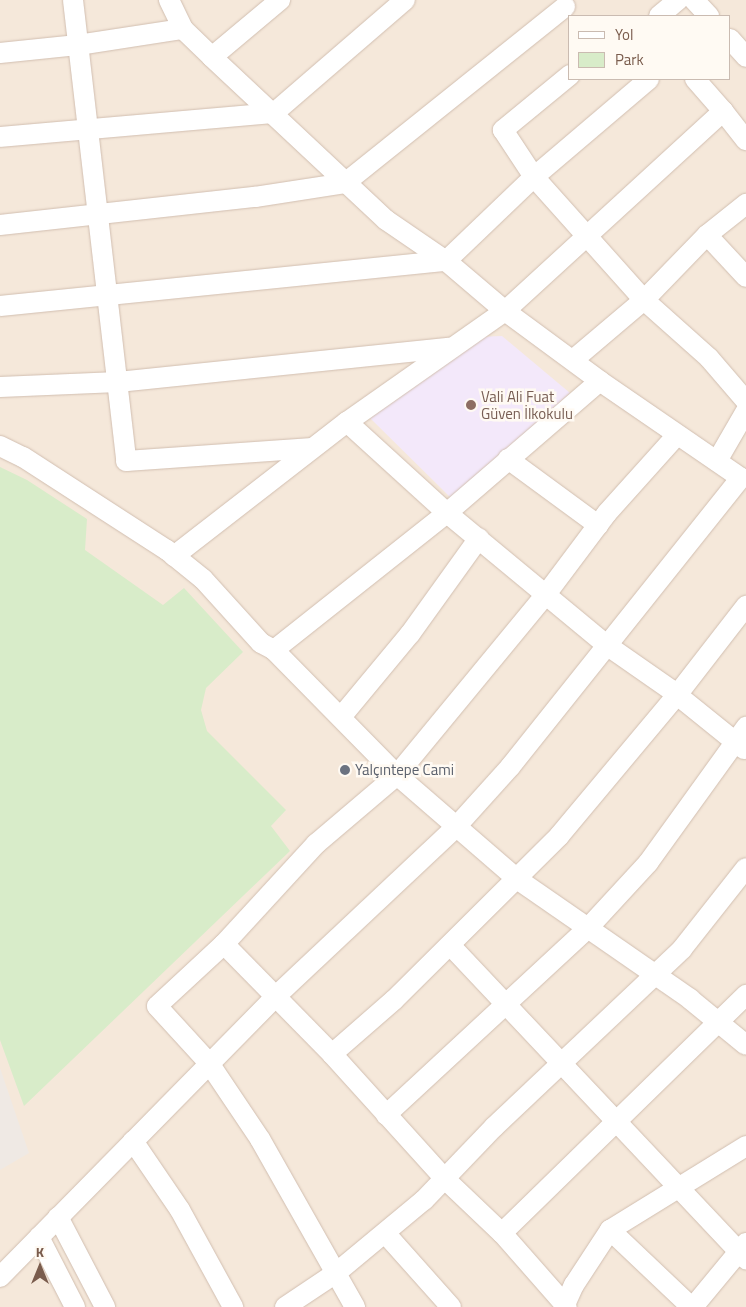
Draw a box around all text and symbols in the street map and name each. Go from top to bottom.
legend [568,15,731,80]
text: Yol [615,23,633,46]
text: Park [615,48,644,71]
place label: Vali Ali Fuat Güven İlkokulu [481,387,573,422]
marker: Vali Ali Fuat Güven İlkokulu [465,399,477,411]
place label: Yalçıntepe Cami [355,761,454,779]
marker: Yalçıntepe Cami [339,764,351,776]
text: K [36,1241,44,1262]
north arrow [15,1242,65,1292]

